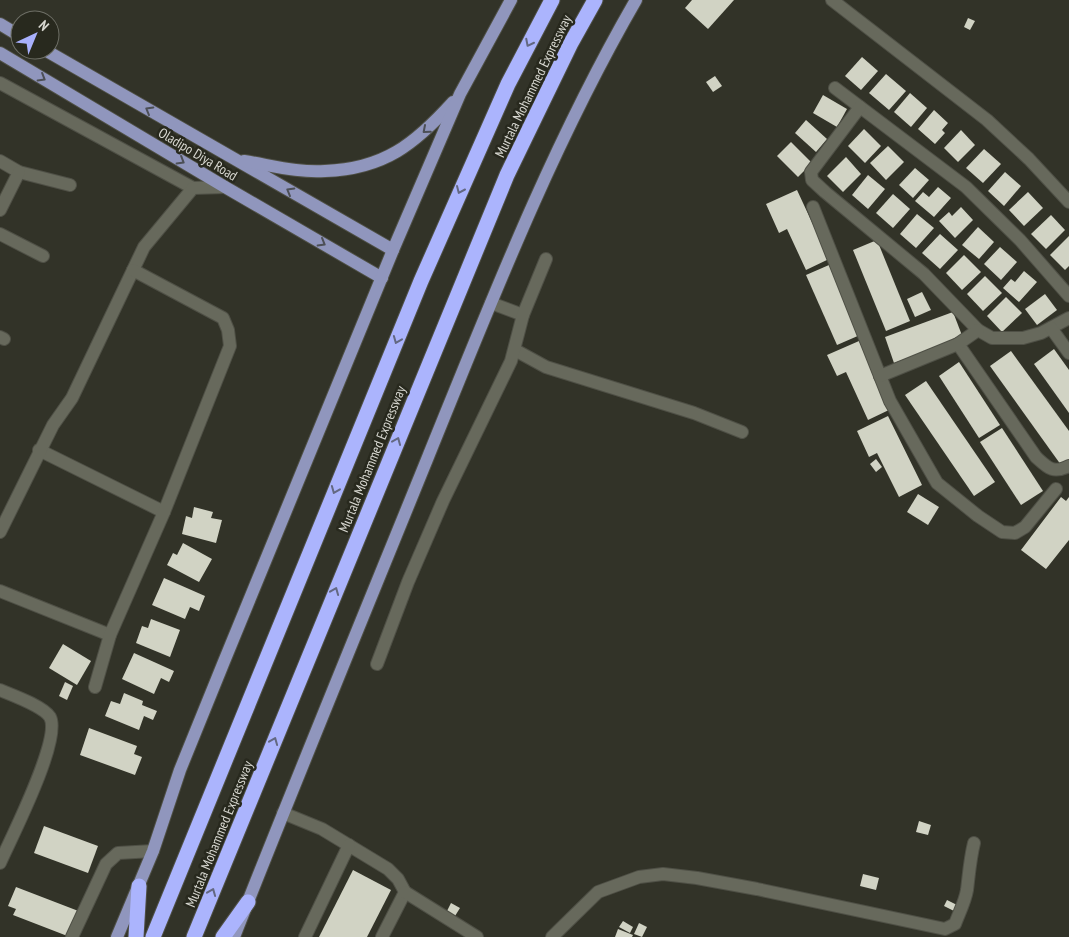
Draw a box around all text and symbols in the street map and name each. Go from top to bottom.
north arrow [10,10,60,60]
street label: Murtala Mohammed Expressway [491,11,576,160]
text: N [35,17,53,35]
one-way arrow [525,38,535,47]
one-way arrow [36,71,45,81]
one-way arrow [146,106,155,116]
street label: Oladipo Diya Road [155,123,241,185]
one-way arrow [423,124,432,133]
one-way arrow [176,155,185,165]
one-way arrow [456,185,467,194]
one-way arrow [287,187,296,197]
one-way arrow [316,237,325,247]
one-way arrow [392,335,403,344]
street label: Murtala Mohammed Expressway [334,383,410,535]
one-way arrow [391,437,401,446]
one-way arrow [331,485,342,494]
one-way arrow [329,587,340,596]
one-way arrow [268,738,278,746]
street label: Murtala Mohammed Expressway [181,758,257,910]
one-way arrow [206,888,217,897]

